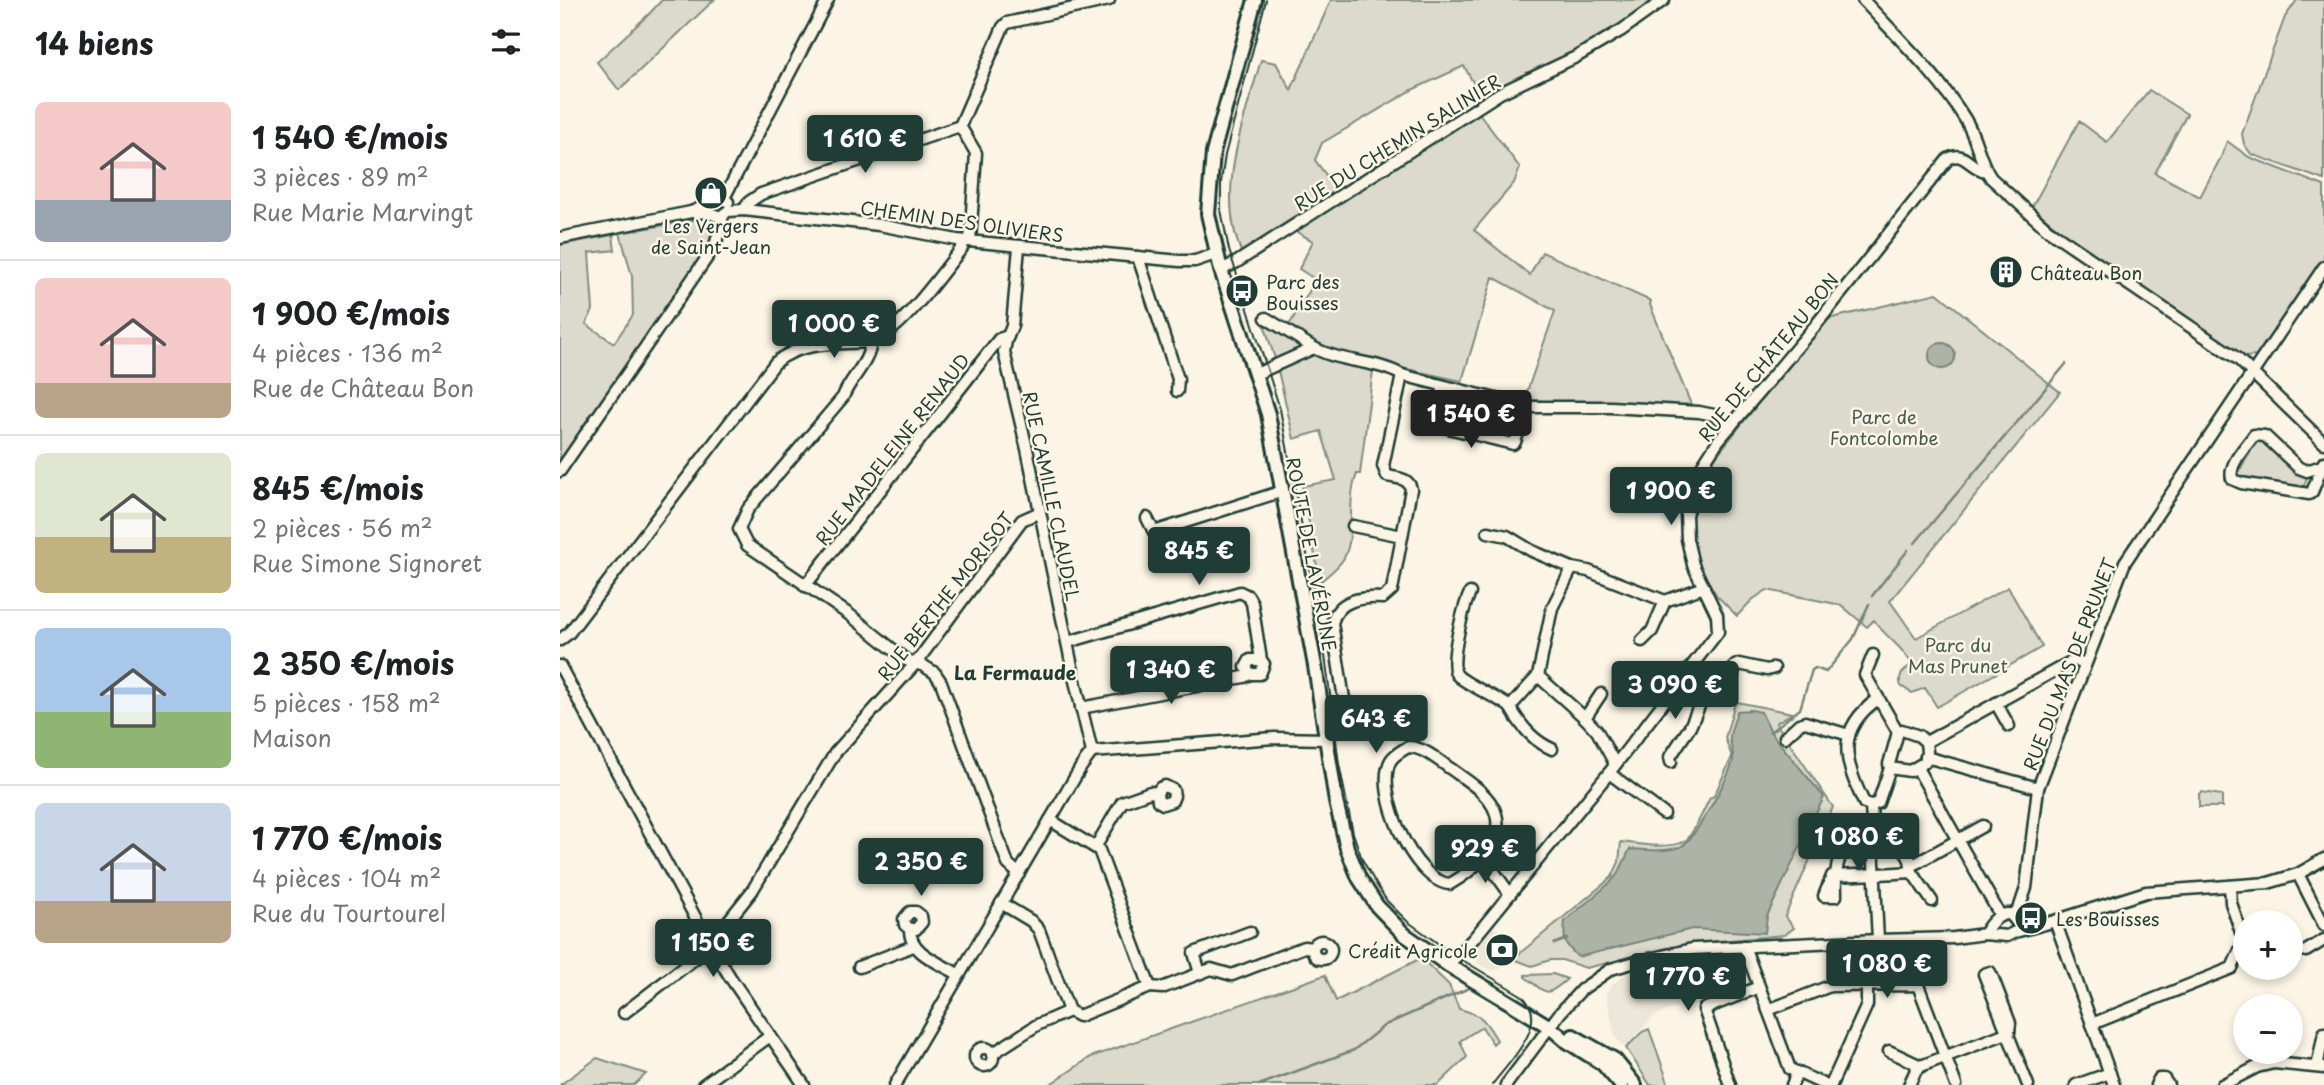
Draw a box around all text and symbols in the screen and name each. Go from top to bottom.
text: 14 biens [35,20,154,65]
icon: filters [487,23,525,61]
street label: RUE DU CHEMIN SALINIER [1288,67,1506,217]
text: 1 540 €/mois [252,114,448,159]
pin: 1 610 € [800,116,930,175]
text: 1 610 € [823,120,907,155]
icon: home [91,130,175,214]
text: 3 pièces · 89 m² [252,159,429,194]
shop icon: Les Vergers de Saint-Jean [692,174,730,212]
street label: CHEMIN DES OLIVIERS [859,193,1065,249]
text: Rue Marie Marvingt [252,194,473,229]
place label: Les Vergers de Saint-Jean [651,212,771,260]
building icon: Château Bon [1987,253,2025,291]
place label: Château Bon [2030,259,2142,286]
street label: RUE DE CHÂTEAU BON [1691,267,1845,447]
place label: Parc des Bouisses [1266,268,1339,316]
bus stop icon: Parc des Bouisses [1223,272,1261,310]
text: 1 900 €/mois [252,290,450,335]
pin: 1 000 € [769,300,899,360]
text: 1 000 € [788,305,880,340]
icon: home [91,306,175,390]
text: 4 pièces · 136 m² [252,335,443,370]
street label: RUE MADELEINE RENAUD [808,347,976,551]
text: Rue de Château Bon [252,370,474,405]
street label: RUE CAMILLE CLAUDEL [1017,389,1087,603]
pin: 1 540 € [1406,391,1536,450]
text: 1 540 € [1427,395,1515,430]
park label: Parc de Fontcolombe [1829,403,1939,451]
street label: ROUTE DE LAVÉRUNE [1280,455,1344,653]
text: 845 €/mois [252,465,424,510]
pin: 1 900 € [1606,468,1736,527]
text: 1 900 € [1626,472,1716,507]
icon: home [91,481,175,565]
street label: RUE BERTHE MORISOT [871,506,1019,686]
text: 2 pièces · 56 m² [252,510,433,545]
pin: 845 € [1150,528,1248,587]
text: 845 € [1164,532,1234,567]
text: Rue Simone Signoret [252,545,482,580]
street label: RUE DU MAS DE PRUNET [2016,553,2122,774]
park label: Parc du Mas Prunet [1908,631,2008,679]
text: 2 350 €/mois [252,640,454,685]
pin: 1 340 € [1106,646,1236,706]
text: 1 340 € [1126,651,1216,686]
icon: home [91,656,175,740]
district label: La Fermaude [954,658,1076,686]
pin: 3 090 € [1610,662,1740,721]
text: 3 090 € [1628,666,1722,701]
text: 5 pièces · 158 m² [252,685,441,720]
pin: 643 € [1327,696,1425,755]
text: 643 € [1341,700,1411,735]
text: Maison [252,720,332,755]
pin: 1 080 € [1794,814,1924,873]
text: 1 770 €/mois [252,815,442,860]
text: 1 080 € [1814,818,1904,853]
pin: 929 € [1436,826,1534,885]
text: 929 € [1451,830,1519,865]
icon: home [91,831,175,915]
pin: 2 350 € [856,838,986,898]
text: 2 350 € [874,843,968,878]
text: 4 pièces · 104 m² [252,860,441,895]
text: Rue du Tourtourel [252,895,446,930]
bus stop icon: Les Bouisses [2012,899,2050,937]
place label: Les Bouisses [2056,905,2159,932]
map controls [2233,910,2303,1064]
button: + [2233,910,2303,980]
pin: 1 150 € [648,920,778,979]
text: 1 150 € [671,924,755,959]
bank icon: Crédit Agricole [1483,931,1521,969]
place label: Crédit Agricole [1348,937,1478,964]
pin: 1 080 € [1822,940,1952,1000]
text: 1 080 € [1842,945,1932,980]
pin: 1 770 € [1623,954,1753,1013]
text: 1 770 € [1646,958,1730,993]
button: − [2233,994,2303,1064]

